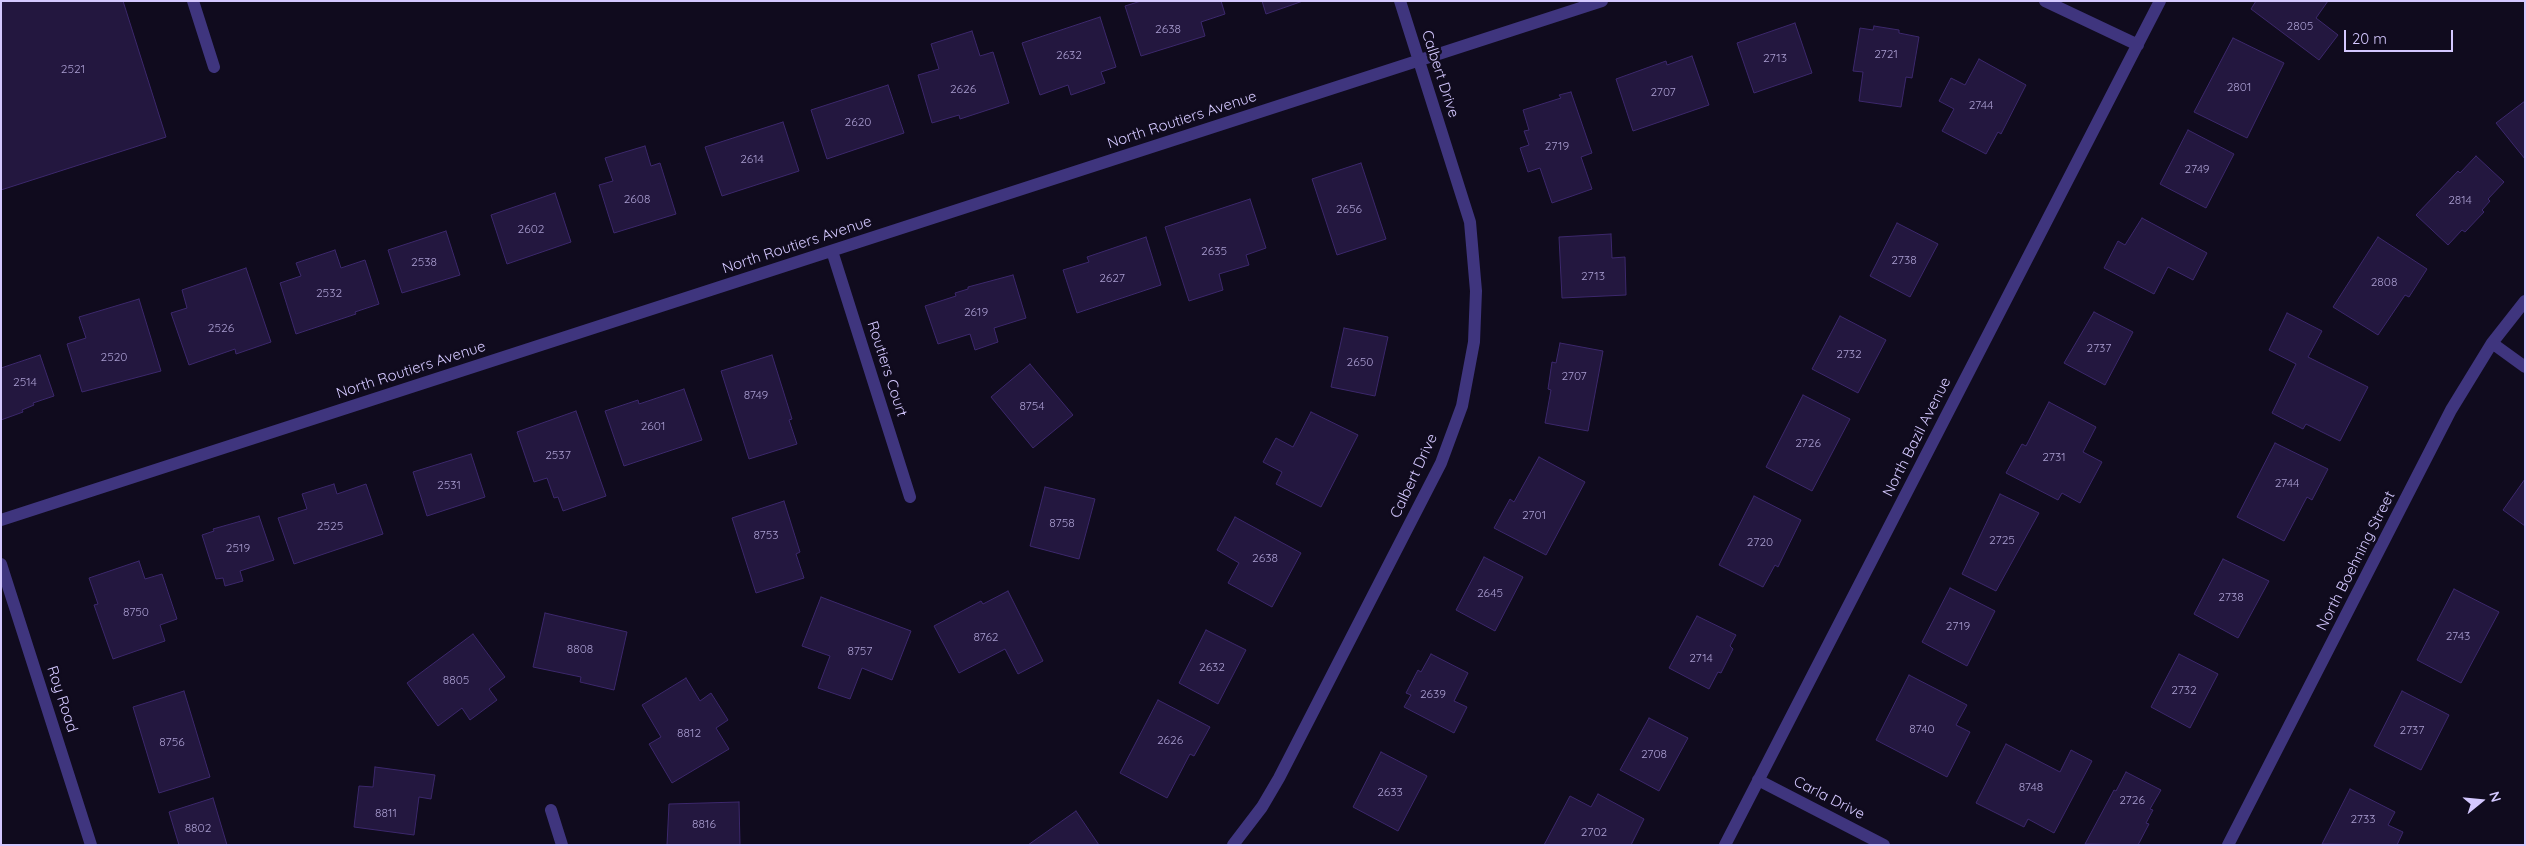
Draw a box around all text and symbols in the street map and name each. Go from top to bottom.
house number: 2805 [2287,19,2313,33]
scale bar [2346,20,2455,52]
house number: 2638 [1155,22,1181,36]
street label: Calbert Drive [1417,28,1463,120]
text: 20 m [2352,29,2387,48]
house number: 2721 [1874,47,1898,61]
house number: 2632 [1056,48,1082,62]
house number: 2713 [1763,51,1787,65]
house number: 2521 [61,62,85,76]
house number: 2801 [2227,80,2251,94]
house number: 2626 [950,82,976,96]
house number: 2707 [1650,85,1676,99]
street label: North Routiers Avenue [1105,87,1259,153]
house number: 2744 [1969,98,1993,112]
house number: 2620 [845,115,871,129]
house number: 2719 [1545,139,1569,153]
house number: 2614 [740,152,764,166]
house number: 2749 [2185,162,2209,176]
house number: 2608 [624,192,650,206]
house number: 2814 [2448,193,2472,207]
house number: 2656 [1336,202,1362,216]
street label: North Routiers Avenue [720,212,874,278]
house number: 2602 [518,222,544,236]
house number: 2635 [1201,244,1227,258]
house number: 2738 [1891,253,1917,267]
house number: 2538 [411,255,437,269]
house number: 2713 [1581,269,1605,283]
house number: 2627 [1099,271,1125,285]
house number: 2808 [2371,275,2397,289]
house number: 2532 [316,286,342,300]
house number: 2619 [964,305,988,319]
street label: Routiers Court [863,319,911,419]
house number: 2526 [208,321,234,335]
street label: North Routiers Avenue [334,337,488,403]
house number: 2737 [2086,341,2112,355]
house number: 2732 [1836,347,1862,361]
house number: 2520 [101,350,127,364]
house number: 2650 [1347,355,1373,369]
house number: 2707 [1561,369,1587,383]
street label: North Bazil Avenue [1879,374,1955,500]
house number: 2514 [13,375,37,389]
house number: 8749 [744,388,768,402]
house number: 8754 [1019,399,1045,413]
house number: 2601 [641,419,665,433]
street label: Calbert Drive [1387,431,1441,521]
house number: 2726 [1795,436,1821,450]
house number: 2537 [545,448,571,462]
house number: 2731 [2042,450,2066,464]
house number: 2744 [2275,476,2299,490]
house number: 2531 [437,478,461,492]
street label: North Boehning Street [2313,488,2399,634]
house number: 2701 [1522,508,1546,522]
house number: 8758 [1049,516,1075,530]
house number: 2525 [317,519,343,533]
house number: 8753 [753,528,779,542]
house number: 2725 [1989,533,2015,547]
house number: 2720 [1747,535,1773,549]
house number: 2519 [226,541,250,555]
house number: 2638 [1252,551,1278,565]
house number: 2645 [1477,586,1503,600]
house number: 2738 [2218,590,2244,604]
house number: 8750 [123,605,149,619]
house number: 2719 [1946,619,1970,633]
house number: 2743 [2446,629,2470,643]
house number: 8762 [973,630,999,644]
house number: 8808 [567,642,593,656]
house number: 8757 [848,644,872,658]
house number: 2714 [1689,651,1713,665]
house number: 2632 [1199,660,1225,674]
street label: Roy Road [43,663,81,735]
house number: 8805 [443,673,469,687]
house number: 2732 [2171,683,2197,697]
house number: 2639 [1420,687,1446,701]
house number: 8740 [1909,722,1935,736]
house number: 2737 [2399,723,2425,737]
house number: 8812 [677,726,701,740]
house number: 2626 [1157,733,1183,747]
house number: 8756 [159,735,185,749]
house number: 2708 [1641,747,1667,761]
street label: Carla Drive [1790,772,1868,824]
north arrow [2456,776,2506,826]
house number: 8748 [2019,780,2043,794]
house number: 2633 [1377,785,1403,799]
text: N [2485,789,2505,804]
house number: 2726 [2119,793,2145,807]
house number: 8811 [375,806,397,820]
house number: 2733 [2350,812,2376,826]
house number: 8816 [692,817,716,831]
house number: 8802 [185,821,211,835]
house number: 2702 [1581,825,1607,839]

